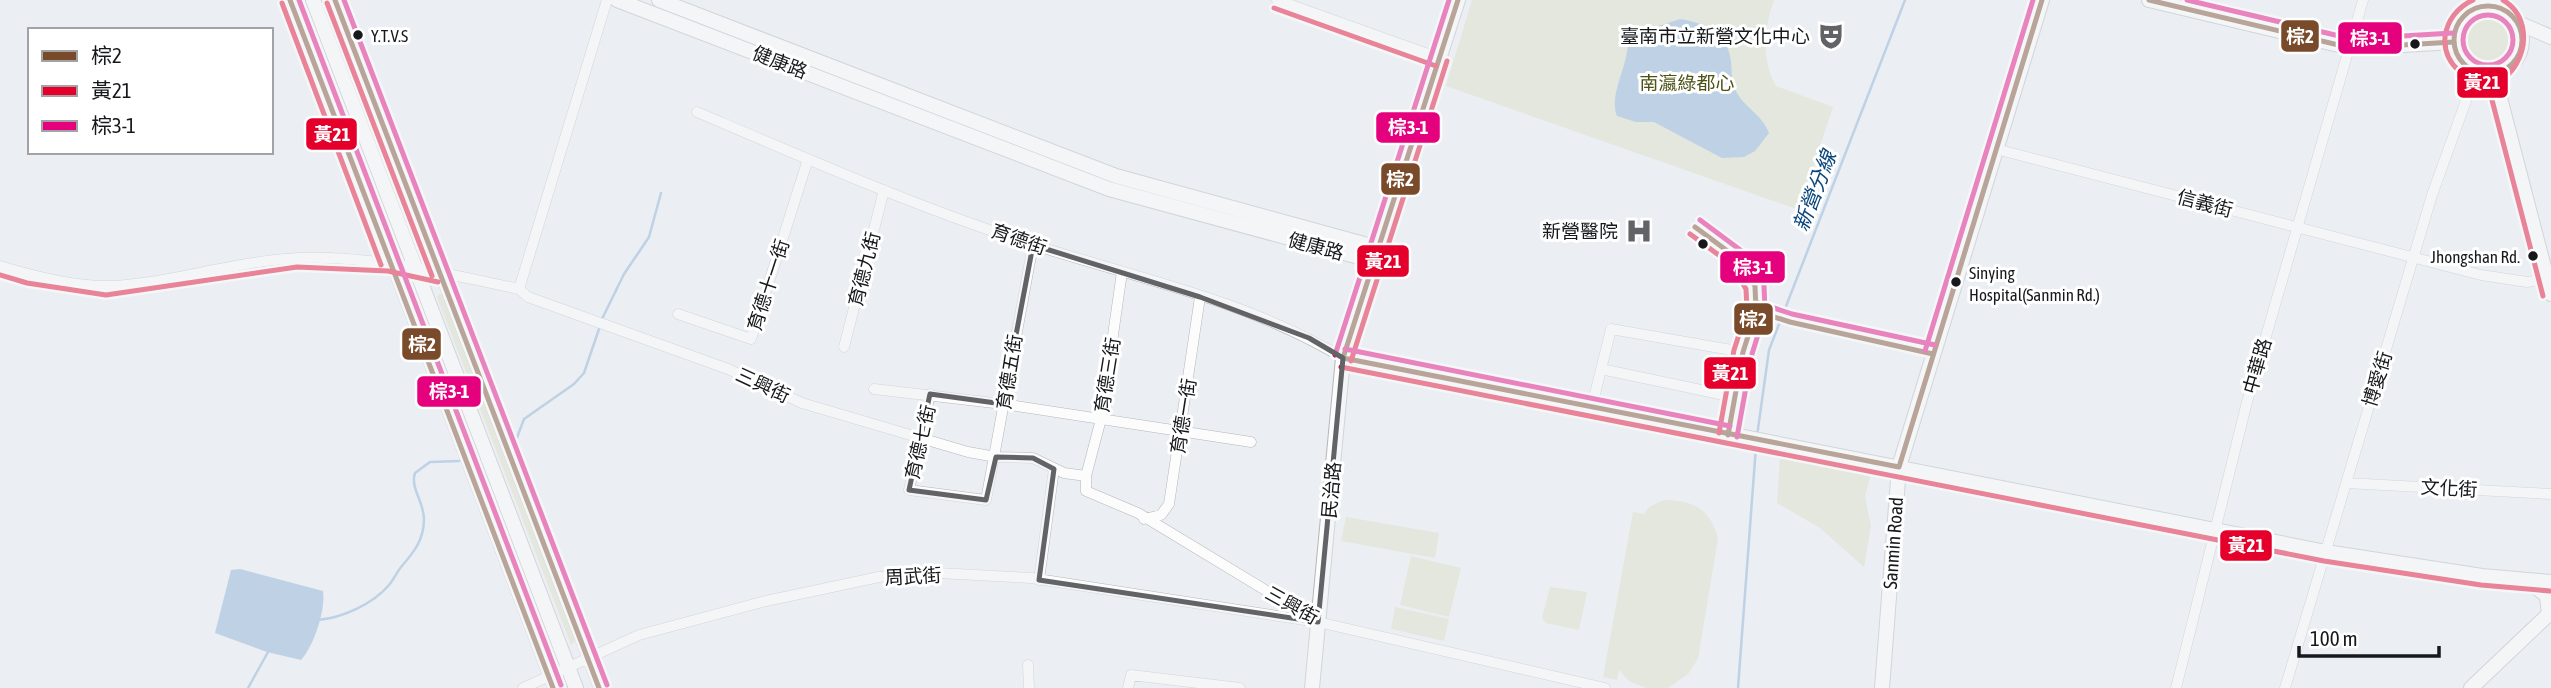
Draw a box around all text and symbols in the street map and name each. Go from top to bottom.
line badge: 棕2 [2280,19,2320,53]
theatre icon: 臺南市立新營文化中心 [1816,21,1846,51]
line badge: 棕3-1 [2337,21,2403,55]
place label: 臺南市立新營文化中心 [1620,25,1810,47]
text: 棕2 [2286,25,2314,47]
place label: Y.T.V.S [371,26,408,46]
text: 棕3-1 [2350,27,2390,49]
legend [28,28,273,154]
marker: Y.T.V.S [351,28,365,42]
unlabelled marker [2408,37,2422,51]
street label: 健康路 [749,42,811,82]
text: 棕2 [91,43,122,67]
line badge: 黃21 [2456,66,2509,99]
text: 黃21 [2464,71,2500,93]
park label: 南瀛綠都心 [1639,72,1735,94]
text: 黃21 [91,78,132,102]
line badge: 棕3-1 [1375,111,1441,144]
text: 棕3-1 [91,113,136,137]
text: 棕3-1 [1388,116,1428,138]
line badge: 黃21 [305,117,358,151]
text: 黃21 [314,123,350,145]
water label: 新營分線 [1788,145,1841,234]
line badge: 棕2 [1380,162,1421,196]
text: 棕2 [1386,168,1414,190]
street label: 信義街 [2175,185,2235,221]
hospital icon: 新營醫院 [1624,216,1654,246]
street label: 育德街 [988,219,1050,259]
place label: 新營醫院 [1542,220,1618,242]
street label: 健康路 [1286,228,1346,264]
street label: 育德九街 [844,229,884,309]
street label: 育德十一街 [743,236,793,334]
unlabelled marker [1696,237,1710,251]
line badge: 黃21 [1356,244,1410,278]
place label: Jhongshan Rd. [2430,247,2520,267]
marker: Jhongshan Rd. [2526,249,2540,263]
text: 黃21 [1365,250,1401,272]
line badge: 棕3-1 [1719,250,1786,284]
text: 棕3-1 [1733,256,1773,278]
place label: Sinying Hospital(Sanmin Rd.) [1969,263,2100,305]
marker: Sinying Hospital(Sanmin Rd.) [1949,275,1963,289]
line badge: 棕2 [1733,302,1774,336]
text: 棕2 [1739,308,1767,330]
line badge: 棕2 [401,327,442,361]
text: 棕2 [408,333,436,355]
street label: 育德五街 [992,333,1026,411]
street label: 育德三街 [1090,336,1124,414]
street label: 中華路 [2239,336,2275,396]
street label: 博愛街 [2358,349,2396,409]
line badge: 黃21 [1703,356,1757,390]
text: 黃21 [1712,362,1748,384]
street label: 三興街 [733,363,793,407]
line badge: 棕3-1 [416,375,482,408]
street label: 育德一街 [1166,377,1200,455]
text: 棕3-1 [429,380,469,402]
street label: 育德七街 [901,402,939,482]
street label: 民治路 [1318,461,1344,519]
street label: 文化街 [2420,476,2478,500]
street label: Sanmin Road [1879,496,1907,590]
line badge: 黃21 [2219,529,2273,562]
text: 黃21 [2228,534,2264,556]
street label: 周武街 [884,564,942,588]
street label: 三興街 [1262,582,1322,628]
scale bar [2299,614,2439,658]
text: 100 m [2310,626,2358,650]

